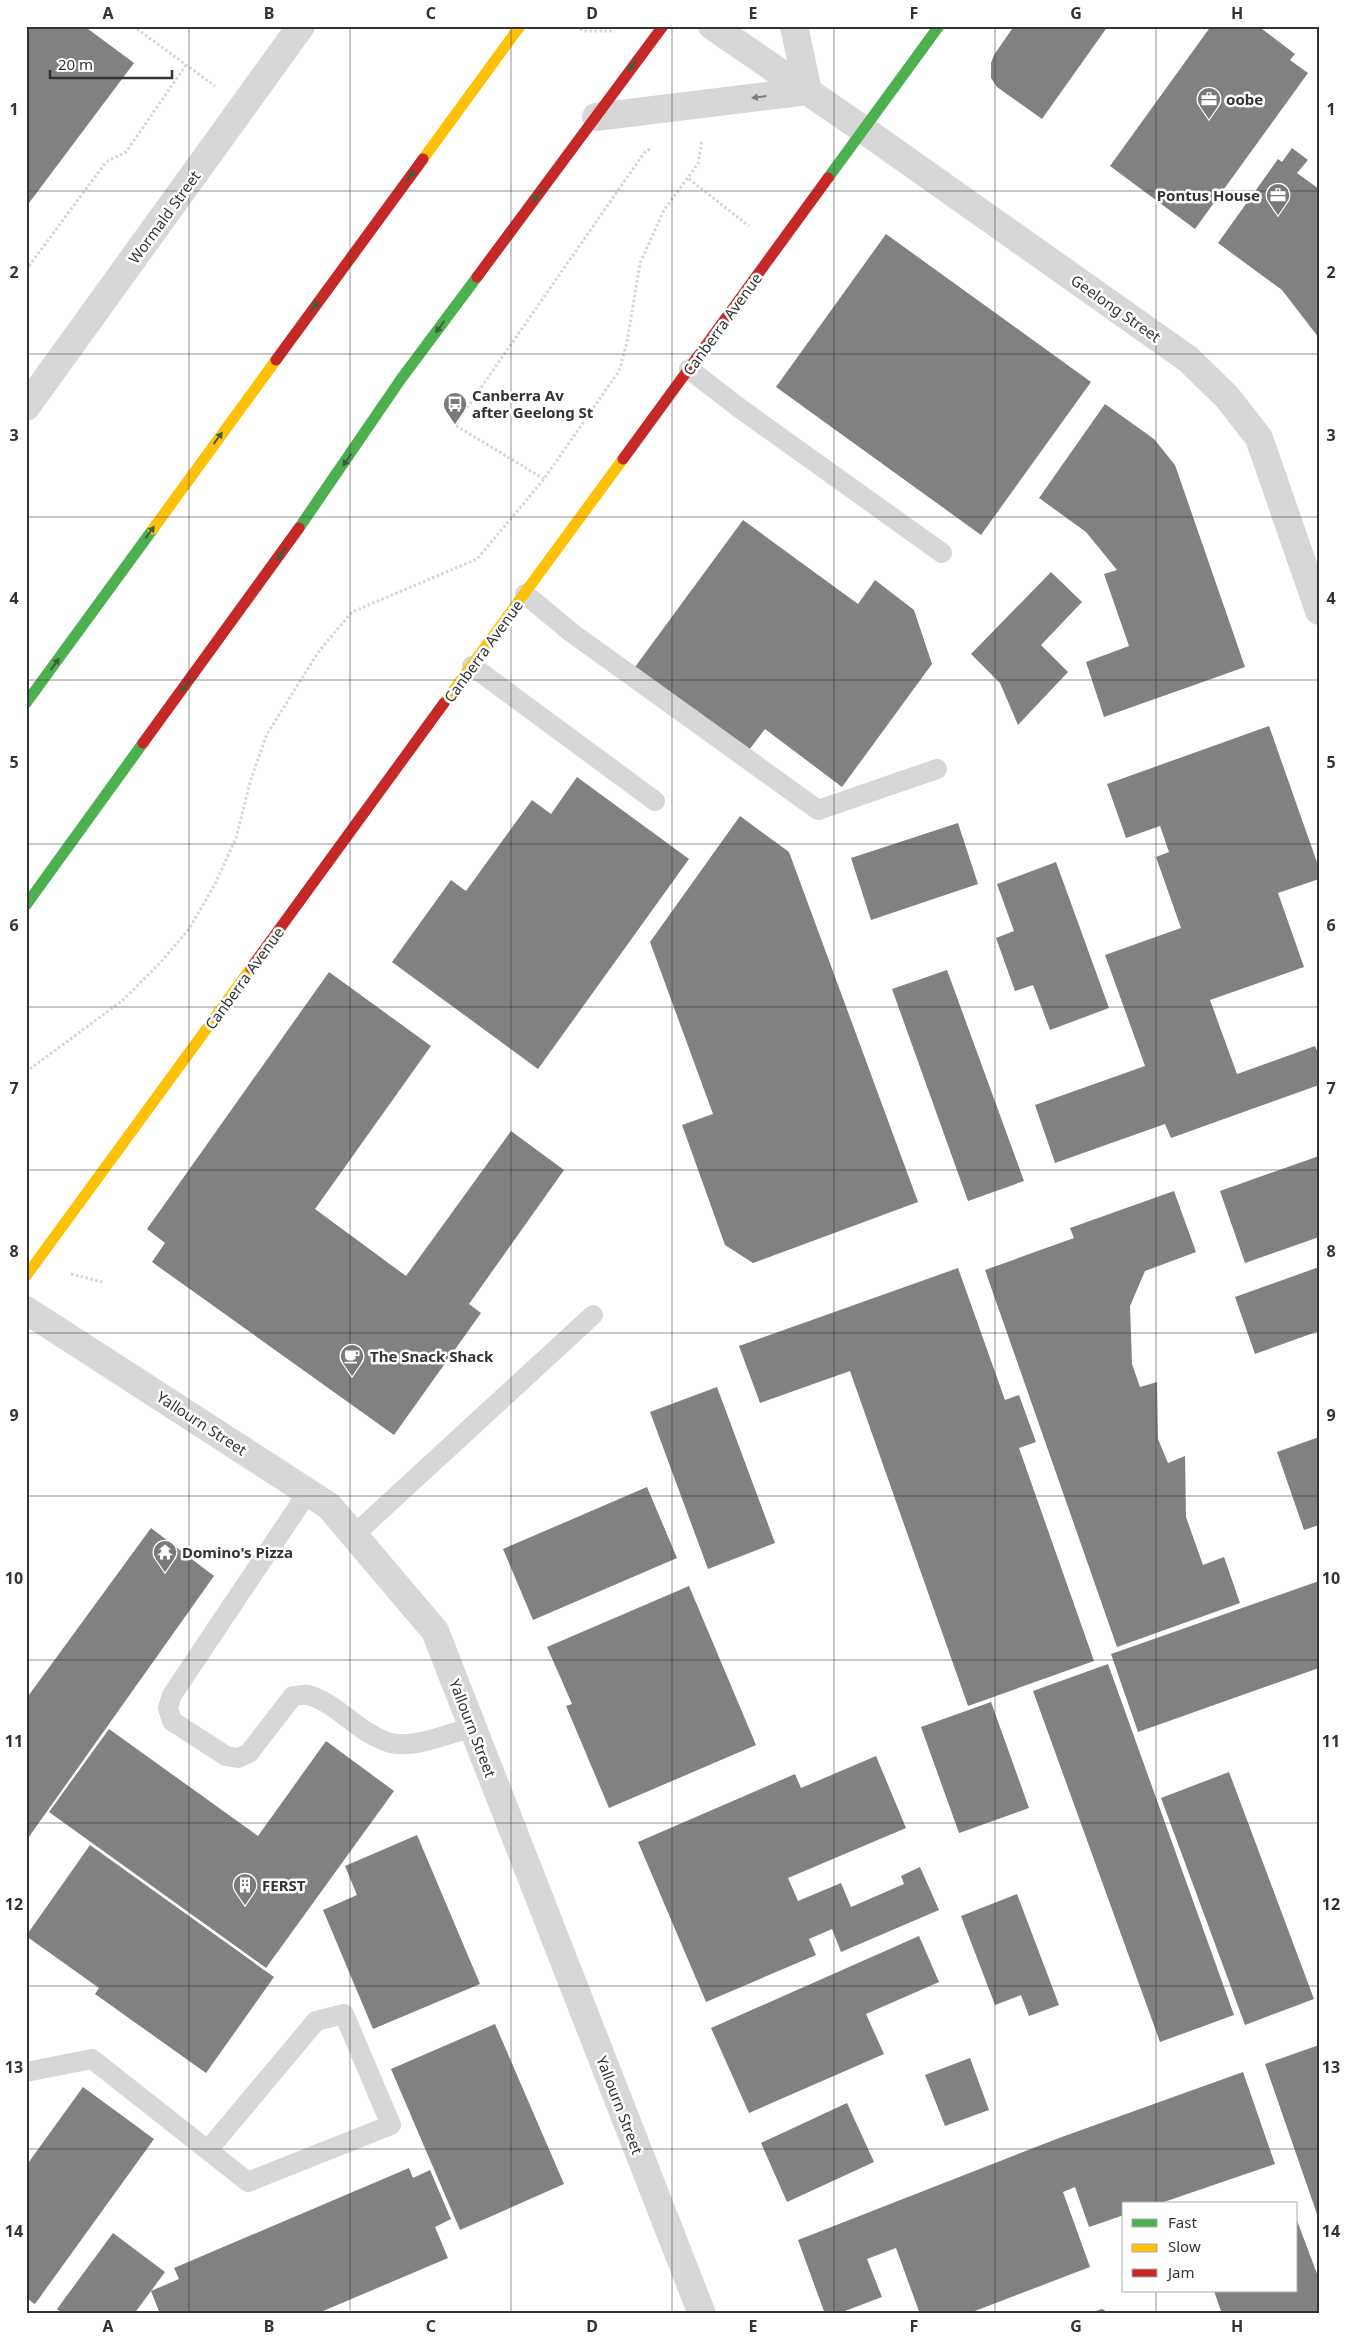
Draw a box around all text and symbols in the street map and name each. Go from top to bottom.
text: A [102,2,114,24]
text: B [264,2,274,24]
text: C [426,2,436,24]
text: D [586,2,598,24]
text: E [749,2,758,24]
text: F [910,2,918,24]
text: G [1070,2,1082,24]
text: H [1231,2,1243,24]
scale bar [50,48,172,80]
text: 20 m [58,54,93,74]
one-way arrow [628,58,639,71]
office icon: oobe [1196,86,1222,120]
place label: oobe [1226,89,1263,109]
one-way arrow [751,93,767,101]
text: 1 [9,98,19,120]
text: 1 [1326,98,1336,120]
street label: Wormald Street [124,166,205,267]
one-way arrow [405,170,416,183]
office icon: Pontus House [1265,182,1291,216]
place label: Pontus House [1157,185,1260,205]
one-way arrow [532,189,542,203]
text: 2 [9,261,19,283]
text: 2 [1326,261,1336,283]
street label: Canberra Avenue [678,269,766,379]
street label: Geelong Street [1067,270,1165,347]
one-way arrow [309,301,320,314]
one-way arrow [435,320,445,334]
place label: Canberra Av after Geelong St [472,385,594,422]
bus stop icon: Canberra Av after Geelong St [442,391,468,425]
text: 3 [9,424,19,446]
text: 3 [1326,424,1336,446]
one-way arrow [213,432,224,445]
one-way arrow [342,453,352,466]
one-way arrow [145,525,155,539]
one-way arrow [276,547,286,561]
text: 4 [9,587,19,609]
text: 4 [1326,587,1336,609]
street label: Canberra Avenue [439,596,527,706]
one-way arrow [50,657,60,671]
one-way arrow [180,679,190,693]
text: 5 [9,751,19,773]
text: 5 [1326,751,1336,773]
text: 6 [9,914,19,936]
text: 6 [1326,914,1336,936]
street label: Canberra Avenue [200,923,288,1033]
text: 7 [9,1077,19,1099]
text: 7 [1326,1077,1336,1099]
text: 8 [9,1240,19,1262]
text: 8 [1326,1240,1336,1262]
cafe icon: The Snack Shack [339,1343,365,1377]
place label: The Snack Shack [370,1346,494,1366]
street label: Yallourn Street [153,1386,251,1460]
text: 9 [9,1404,19,1426]
text: 9 [1326,1404,1336,1426]
temple icon: Domino's Pizza [152,1539,178,1573]
place label: Domino's Pizza [182,1542,293,1562]
text: 10 [5,1567,23,1589]
text: 10 [1322,1567,1340,1589]
street label: Yallourn Street [445,1676,501,1780]
text: 11 [5,1730,23,1752]
text: 11 [1322,1730,1340,1752]
building icon: FERST [232,1872,258,1906]
place label: FERST [262,1875,306,1895]
text: 12 [5,1893,23,1915]
text: 12 [1322,1893,1340,1915]
street label: Yallourn Street [592,2053,648,2157]
text: 13 [5,2056,23,2078]
text: 13 [1322,2056,1340,2078]
legend [1122,2202,1298,2292]
text: Fast [1168,2212,1197,2232]
text: 14 [5,2220,23,2242]
text: 14 [1322,2220,1340,2242]
text: Slow [1168,2236,1201,2256]
text: Jam [1166,2262,1195,2282]
text: A [102,2315,114,2337]
text: B [264,2315,274,2337]
text: C [426,2315,436,2337]
text: D [586,2315,598,2337]
text: E [749,2315,758,2337]
text: F [910,2315,918,2337]
text: G [1070,2315,1082,2337]
text: H [1231,2315,1243,2337]

